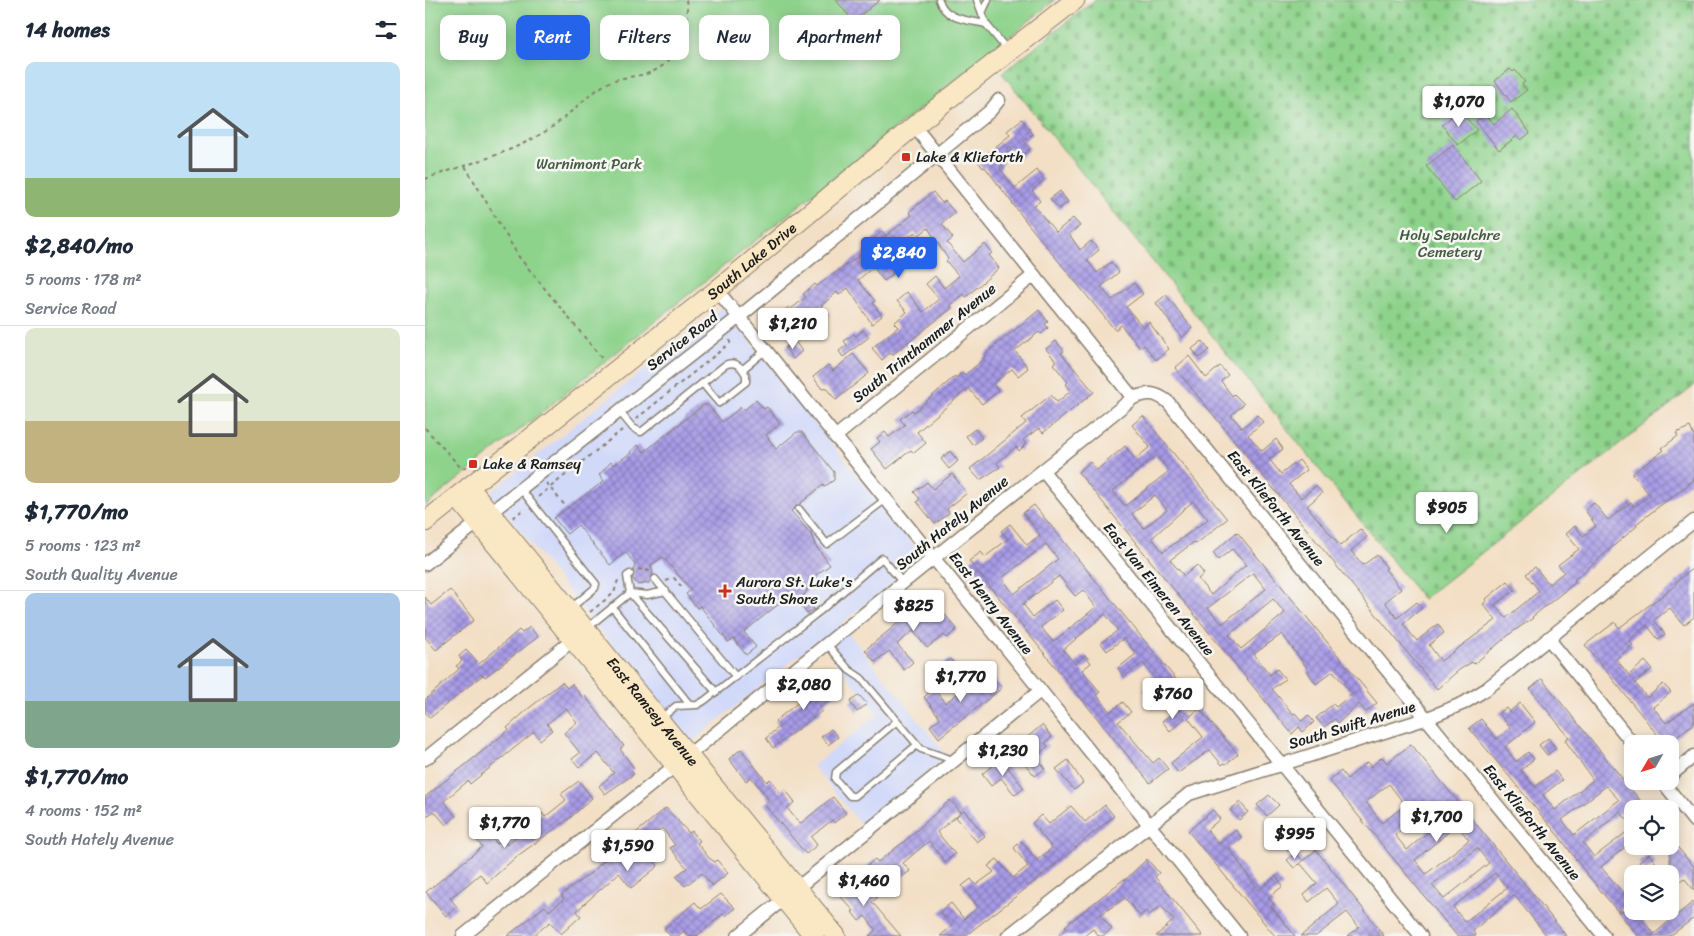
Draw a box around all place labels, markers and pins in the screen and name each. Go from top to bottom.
pin: $1,070 [1418,86,1500,128]
place label: Lake & Klieforth [916,144,1024,170]
marker: Lake & Klieforth [900,151,912,163]
pin: $2,840 [858,236,940,279]
pin: $1,210 [752,308,834,350]
place label: Lake & Ramsey [483,451,581,477]
marker: Lake & Ramsey [467,458,479,470]
pin: $905 [1417,492,1477,534]
place label: Aurora St. Luke's South Shore [735,569,852,612]
marker: Aurora St. Luke's South Shore [718,584,732,598]
pin: $825 [884,590,944,632]
pin: $1,770 [920,660,1002,703]
pin: $2,080 [763,668,845,711]
pin: $760 [1143,678,1203,720]
pin: $1,230 [962,734,1044,777]
pin: $1,700 [1396,800,1478,843]
pin: $1,770 [464,806,546,849]
pin: $995 [1265,818,1325,860]
pin: $1,590 [587,830,669,872]
pin: $1,460 [823,864,905,907]

